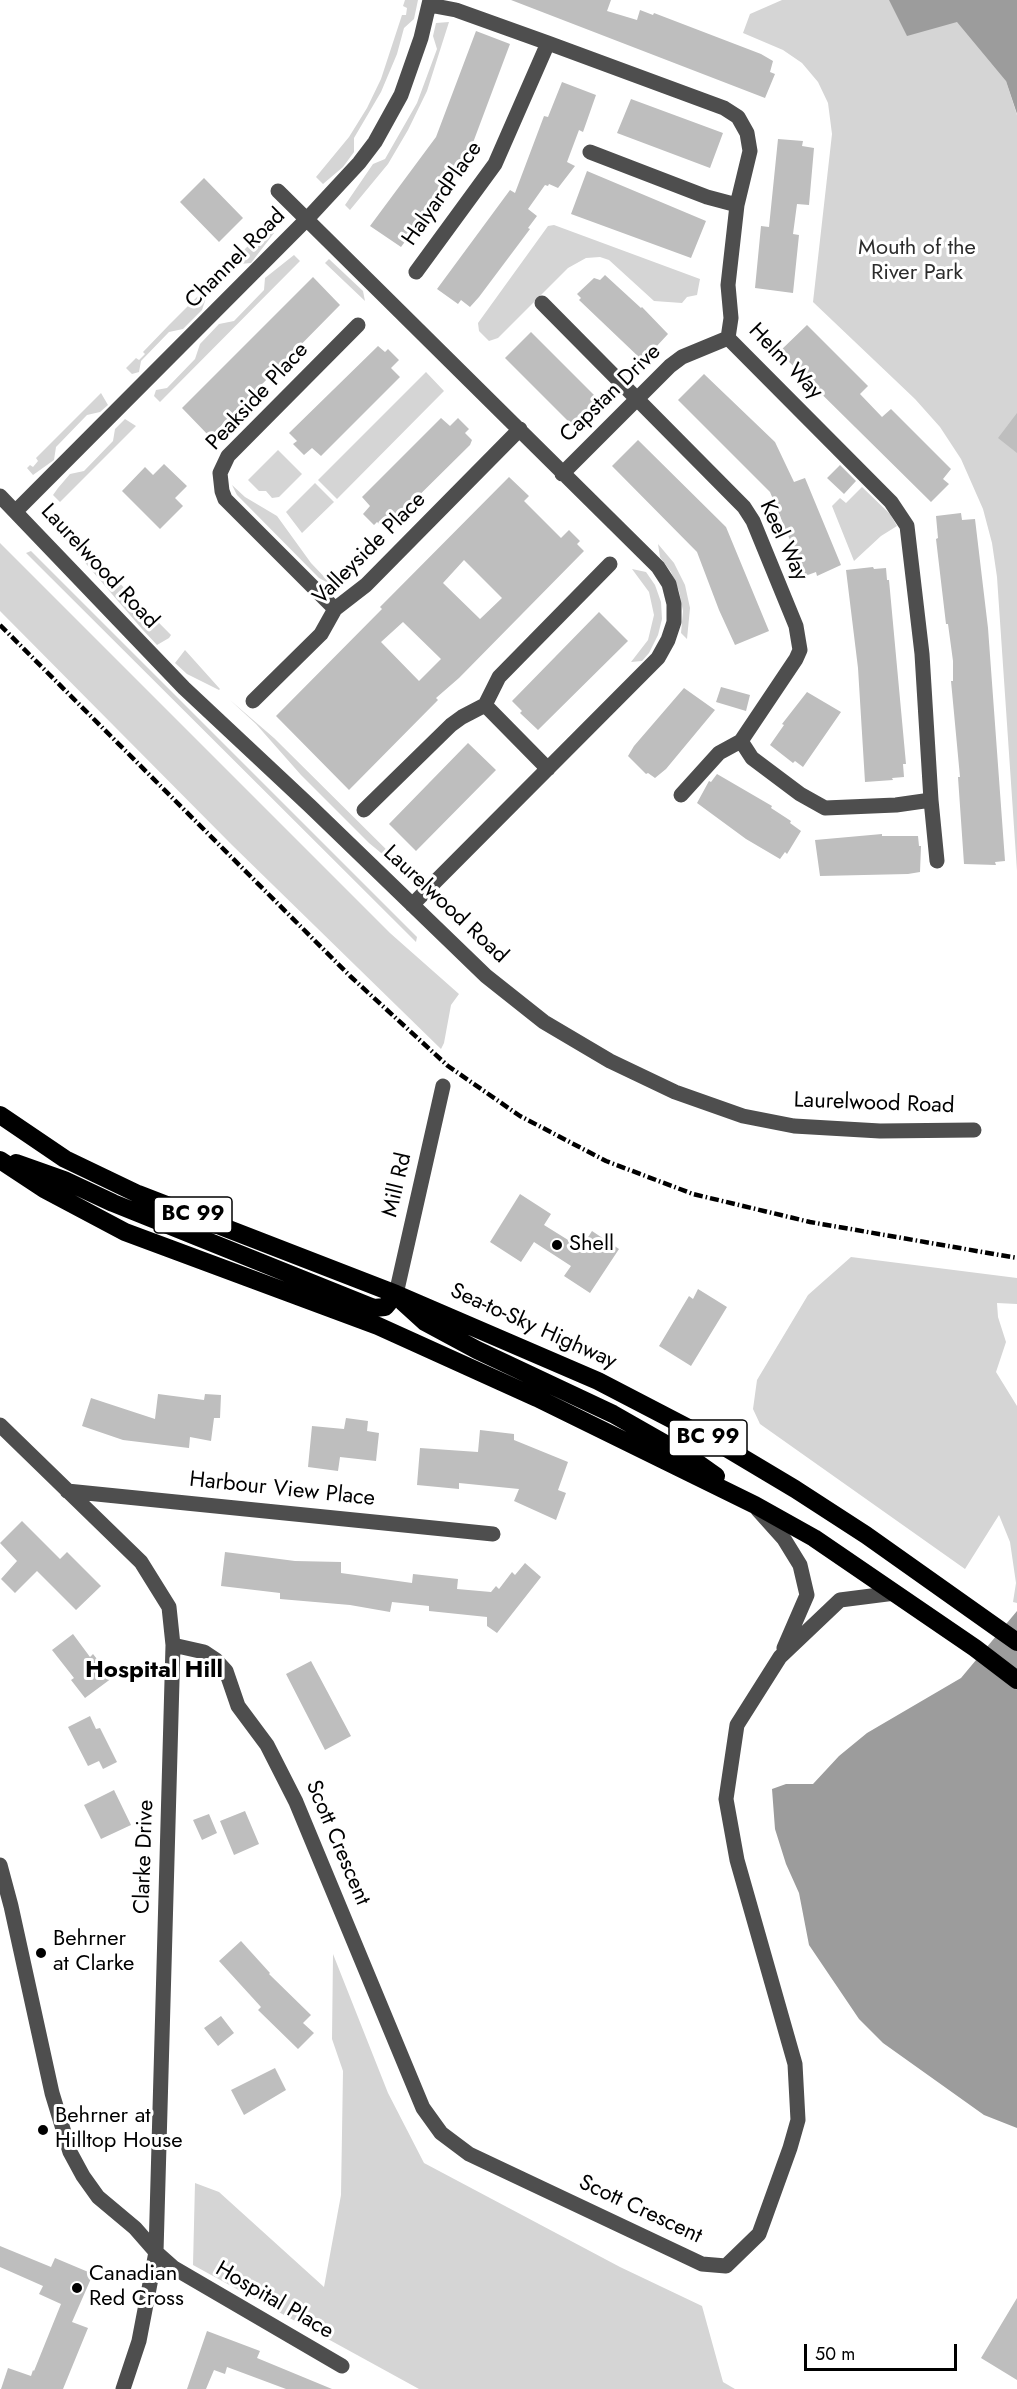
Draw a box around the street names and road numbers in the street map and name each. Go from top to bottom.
street label: HalyardPlace [397,137,489,251]
street label: Channel Road [180,203,292,315]
street label: Helm Way [742,318,828,406]
street label: Peakside Place [201,338,315,456]
street label: Capstan Drive [555,339,667,449]
street label: Valleyside Place [308,487,432,611]
street label: Keel Way [753,497,813,585]
street label: Laurelwood Road [34,499,164,635]
street label: Laurelwood Road [377,840,513,970]
street label: Laurelwood Road [793,1088,955,1120]
street label: Mill Rd [378,1150,418,1220]
road number: BC 99 [154,1197,232,1233]
street label: Sea-to-Sky Highway [446,1278,620,1376]
road number: BC 99 [669,1420,747,1456]
street label: Harbour View Place [188,1467,376,1513]
street label: Scott Crescent [299,1777,375,1909]
street label: Clarke Drive [130,1799,160,1915]
street label: Scott Crescent [574,2170,706,2250]
street label: Hospital Place [210,2257,338,2345]

